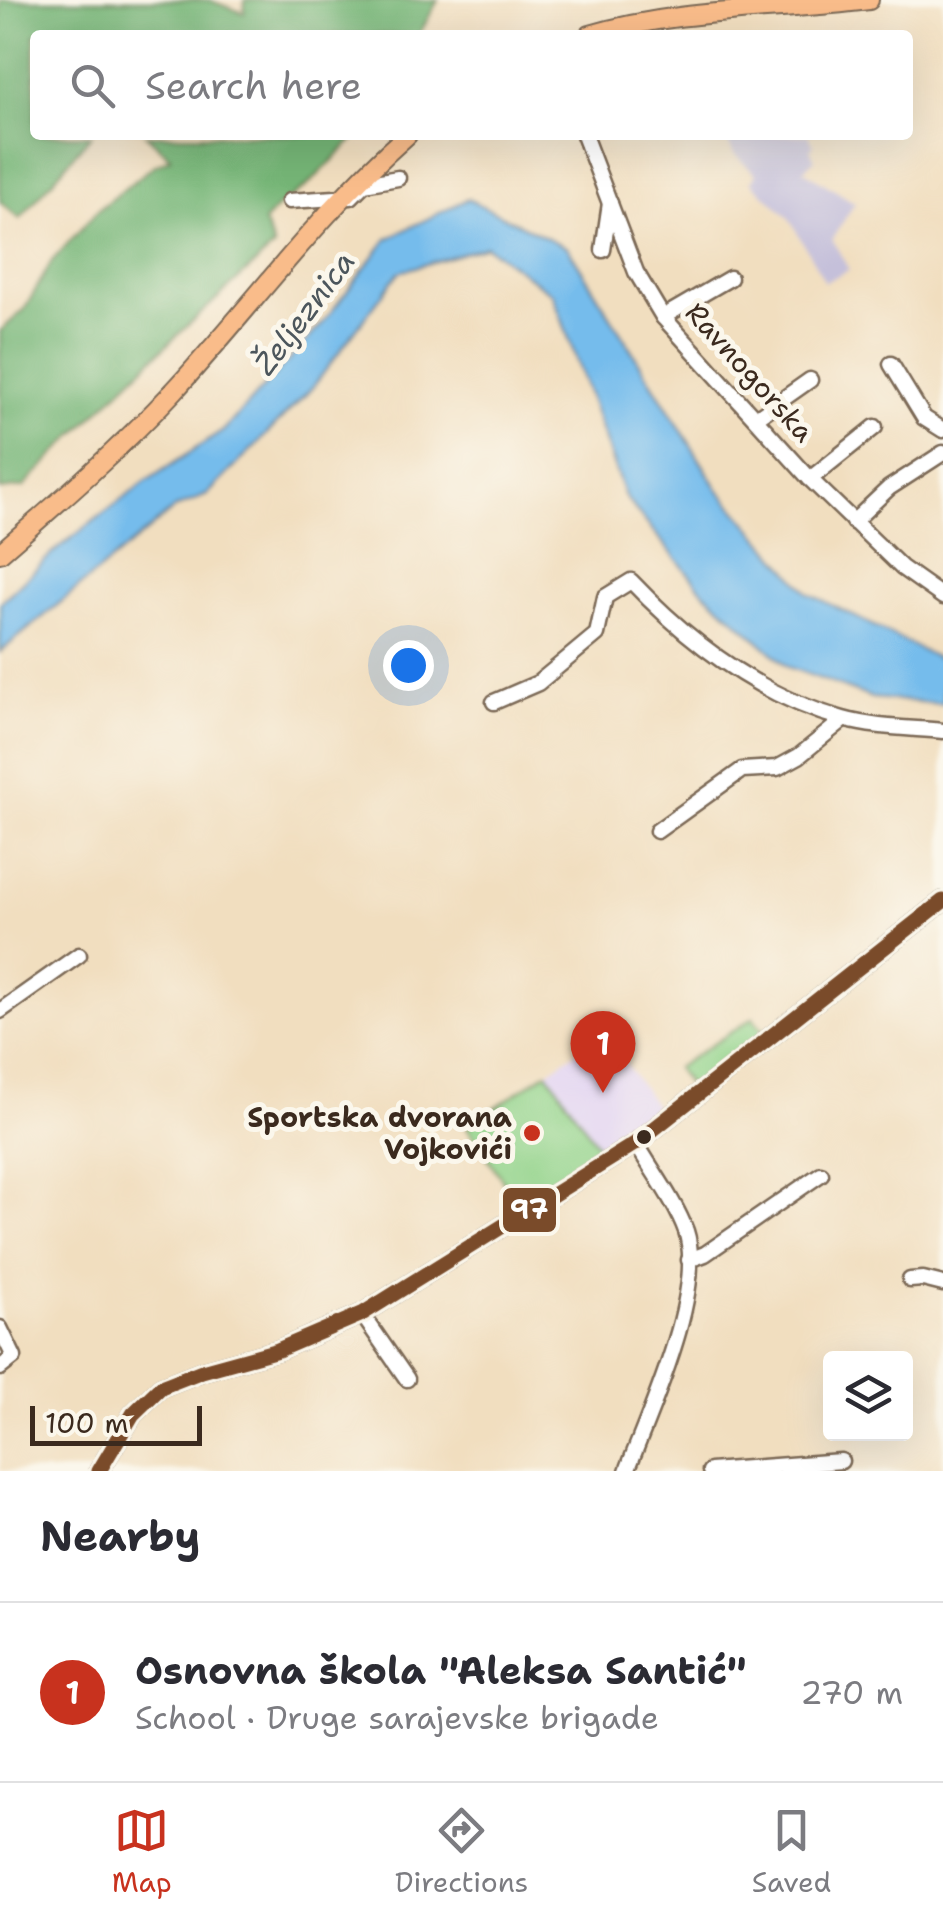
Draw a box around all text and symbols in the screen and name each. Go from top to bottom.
search box [30,30,913,140]
icon: search [65,58,120,113]
text: Search here [145,60,362,111]
water label: Željeznica [244,242,364,384]
street label: Ravnogorska [677,294,823,450]
your location [383,640,434,691]
pin: 1 [570,1010,636,1093]
place label: Sportska dvorana Vojkovići [247,1098,512,1168]
marker: Sportska dvorana Vojkovići [521,1122,543,1144]
unlabelled marker [634,1127,654,1147]
line badge: 97 [501,1186,558,1234]
text: 97 [510,1190,548,1228]
map controls [823,1351,913,1441]
button: layers [823,1351,913,1441]
scale bar [30,1401,202,1446]
text: 100 m [45,1404,129,1442]
text: Nearby [40,1508,200,1564]
text: Osnovna škola "Aleksa Santić" [135,1645,747,1696]
text: 1 [65,1671,80,1714]
text: 270 m [800,1671,903,1714]
text: School · Druge sarajevske brigade [135,1696,659,1739]
tab: Map [112,1803,172,1901]
tab: Directions [395,1803,528,1901]
tab: Saved [752,1803,831,1901]

